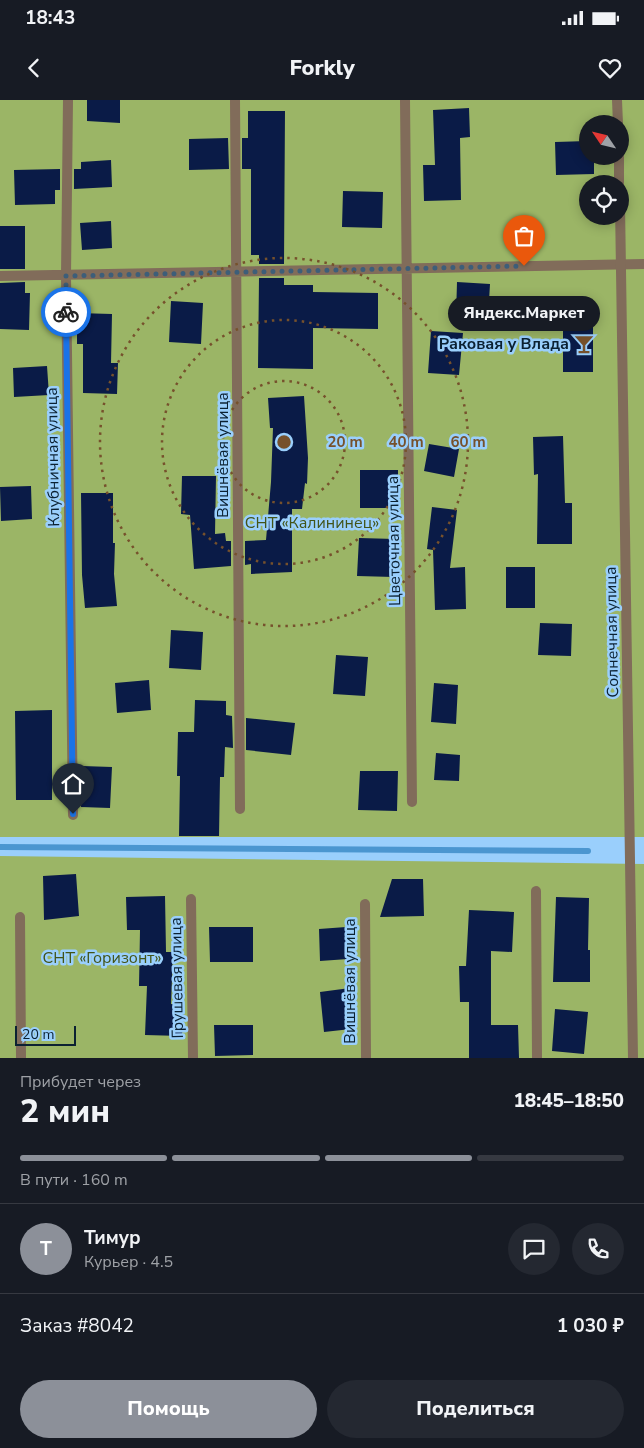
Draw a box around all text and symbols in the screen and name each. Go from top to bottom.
text: 18:43 [25,5,75,31]
text: Forkly [289,53,355,83]
icon: back [20,54,48,82]
icon: heart [596,54,624,82]
north arrow [579,115,629,165]
map controls [579,115,629,225]
button: locate [579,175,629,225]
pin [503,215,545,266]
icon: bag [510,222,538,250]
courier [41,287,91,337]
callout: Яндекс.Маркет [448,296,600,331]
icon: bike [52,298,80,326]
text: Яндекс.Маркет [463,302,585,324]
place label: Раковая у Влада [439,333,569,355]
bar icon: Раковая у Влада [573,333,595,355]
street label: Клубничная улица [41,387,65,527]
street label: Вишнёвая улица [212,392,234,518]
text: 20 m [327,432,363,452]
text: 40 m [388,432,424,452]
text: 60 m [450,432,486,452]
centre of rings [275,433,293,451]
street label: Цветочная улица [382,476,406,606]
park label: СНТ «Калининец» [245,512,379,534]
street label: Солнечная улица [600,566,624,698]
pin [52,763,94,814]
icon: home [59,770,87,798]
street label: Грушевая улица [165,917,189,1039]
street label: Вишнёвая улица [339,918,361,1044]
park label: СНТ «Горизонт» [43,947,161,969]
scale bar [15,1023,76,1046]
text: 20 m [22,1025,54,1044]
text: Прибудет через [20,1071,141,1093]
text: 18:45–18:50 [513,1088,624,1114]
text: 2 мин [20,1090,110,1133]
text: В пути · 160 m [20,1169,128,1191]
button: chat [508,1223,560,1275]
button: phone [572,1223,624,1275]
text: Тимур [84,1225,141,1251]
text: Т [40,1236,52,1262]
text: Курьер · 4.5 [84,1251,173,1273]
text: Заказ #8042 [20,1313,134,1339]
text: 1 030 ₽ [557,1313,624,1339]
button: Помощь [20,1380,317,1438]
button: Поделиться [327,1380,624,1438]

